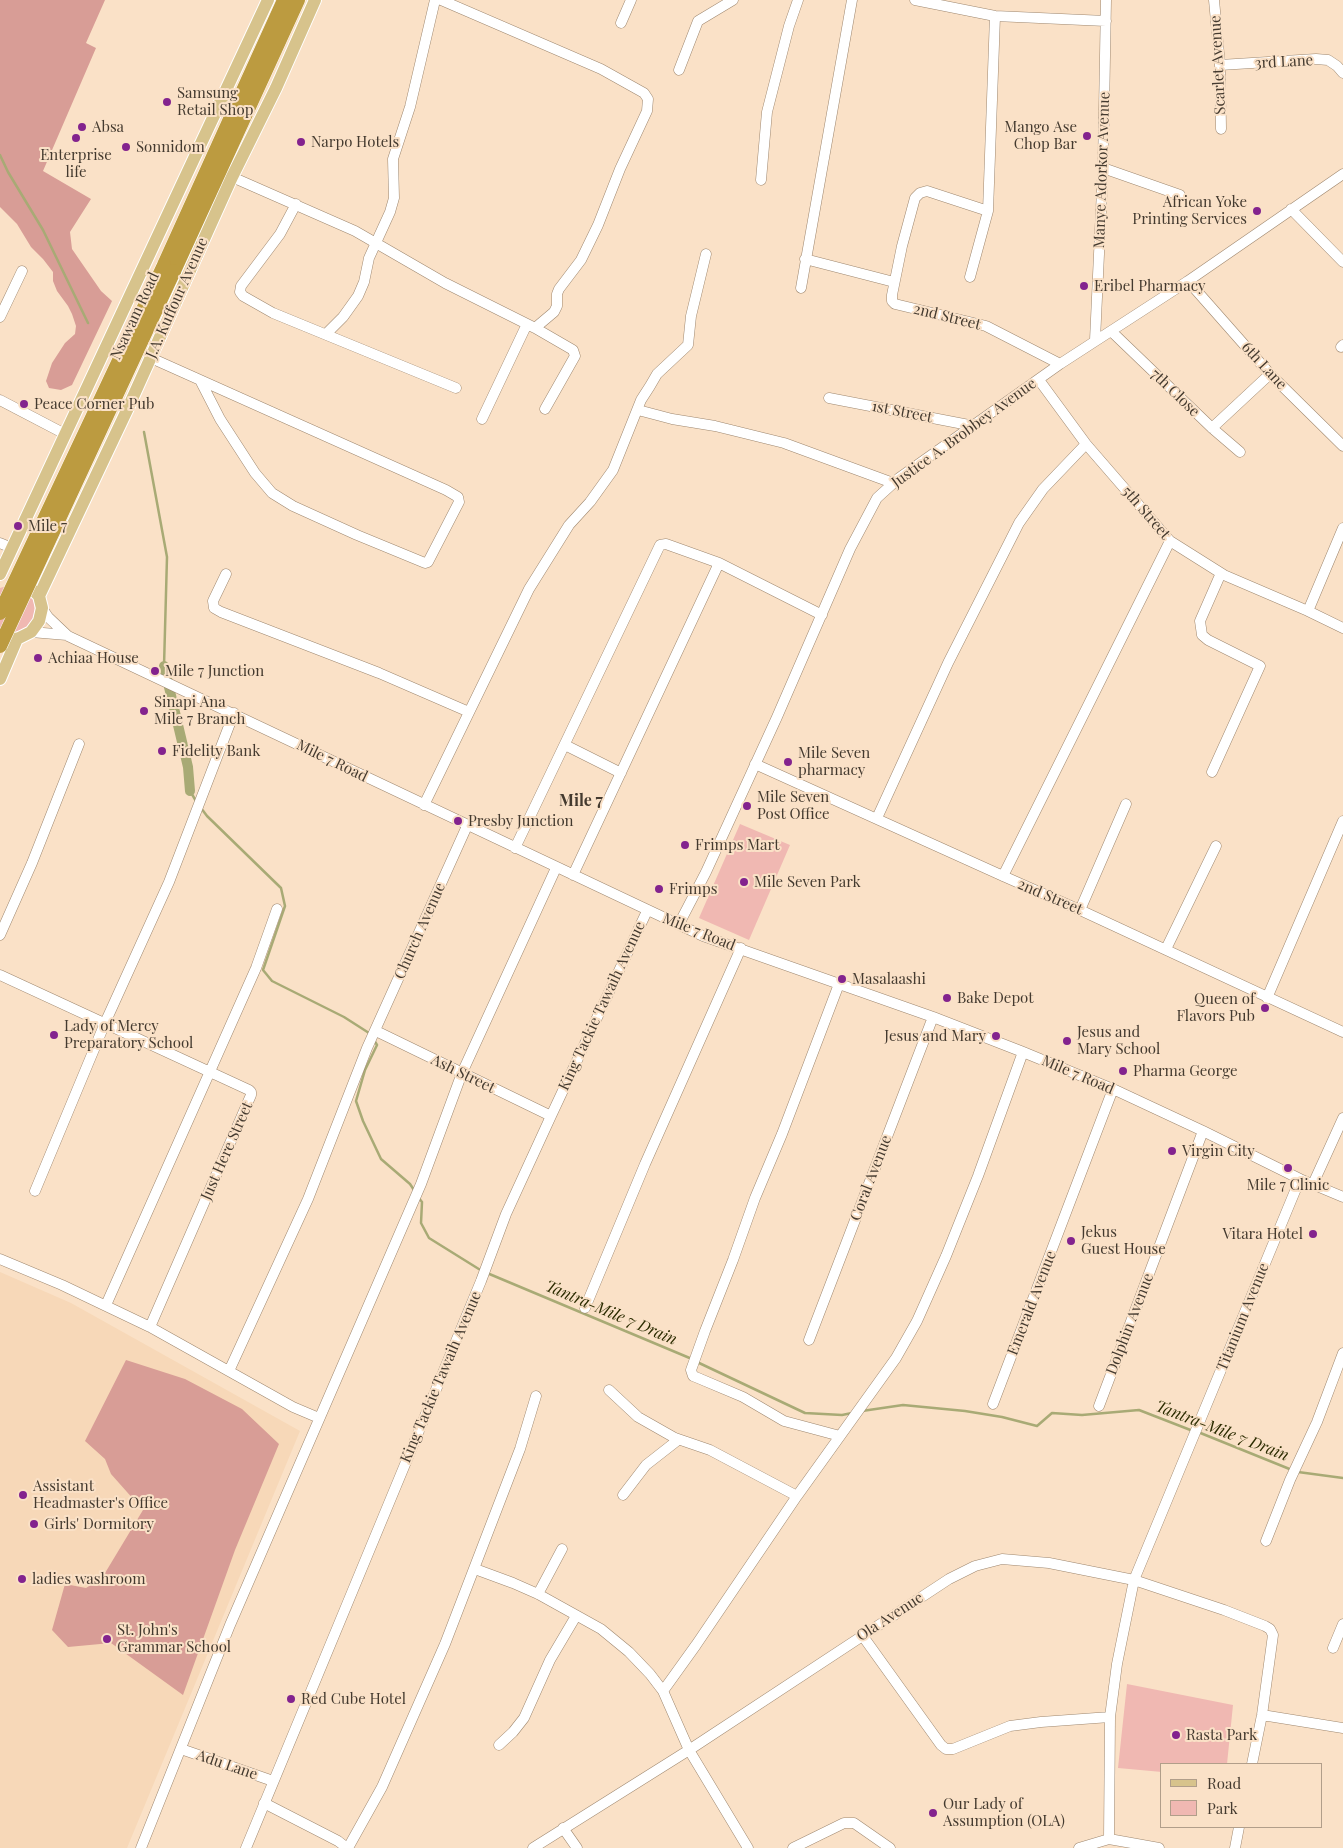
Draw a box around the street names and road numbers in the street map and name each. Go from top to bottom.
street label: Scarlet Avenue [1206,15,1230,115]
street label: 3rd Lane [1254,51,1314,73]
street label: Manye Adorkor Avenue [1090,91,1114,249]
street label: J.A. Kuffour Avenue [142,235,212,361]
street label: Nsawam Road [107,269,163,363]
street label: 2nd Street [911,300,983,334]
street label: 6th Lane [1237,338,1291,394]
street label: 7th Close [1147,365,1203,421]
street label: Justice A. Brobbey Avenue [888,374,1040,492]
street label: 1st Street [870,397,934,427]
street label: 5th Street [1118,483,1174,543]
street label: Mile 7 Road [294,736,370,786]
street label: 2nd Street [1015,875,1085,919]
street label: Church Avenue [391,880,449,982]
street label: Mile 7 Road [660,909,738,955]
street label: King Tackie Tawaih Avenue [555,919,649,1093]
street label: Ash Street [428,1051,498,1097]
street label: Mile 7 Road [1039,1052,1117,1098]
street label: Just Here Street [197,1099,257,1203]
street label: Coral Avenue [846,1133,896,1223]
street label: Emerald Avenue [1004,1248,1060,1358]
street label: Titanium Avenue [1213,1260,1273,1374]
street label: Dolphin Avenue [1102,1271,1158,1377]
street label: King Tackie Tawaih Avenue [397,1289,485,1465]
street label: Ola Avenue [853,1589,927,1645]
street label: Adu Lane [194,1746,260,1784]

